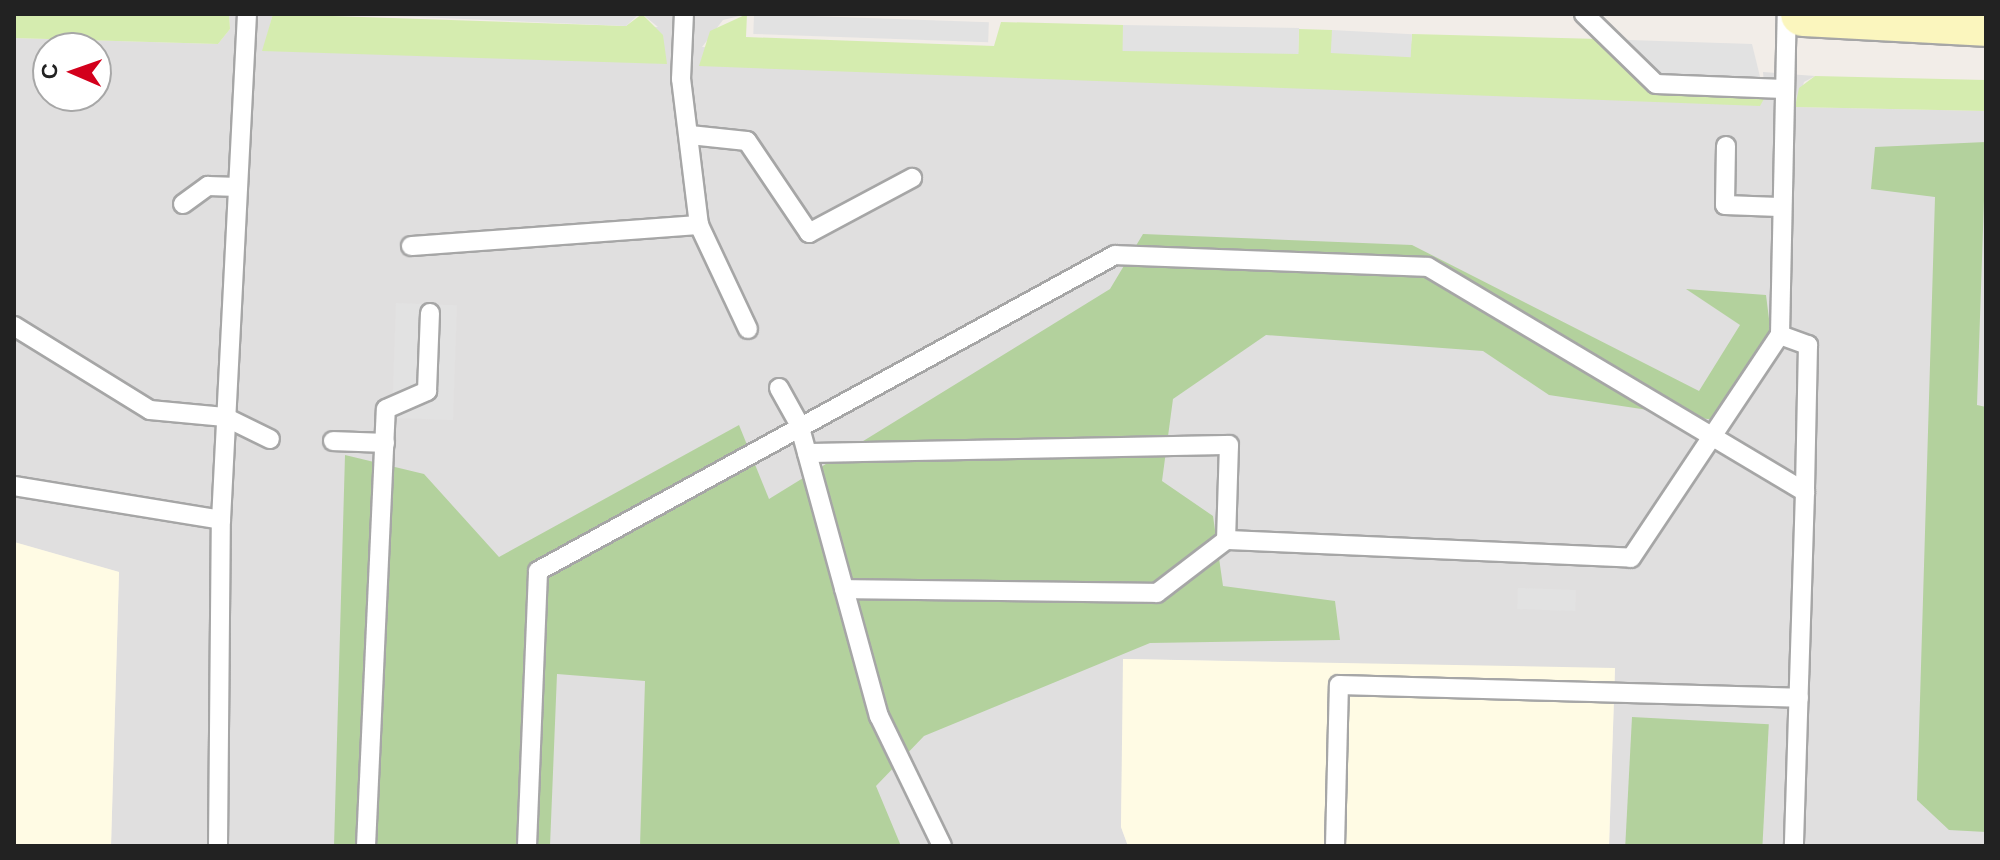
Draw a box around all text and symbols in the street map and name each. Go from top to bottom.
north arrow [32,32,112,112]
text: С [35,63,64,80]

